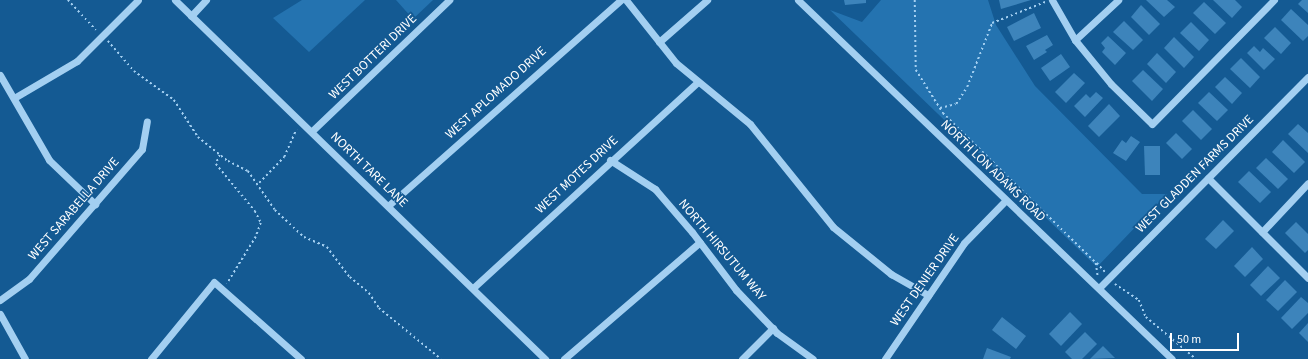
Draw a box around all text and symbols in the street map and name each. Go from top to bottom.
street label: WEST BOTTERI DRIVE [326,11,420,103]
street label: WEST APLOMADO DRIVE [442,44,550,142]
street label: WEST GLADDEN FARMS DRIVE [1133,112,1257,236]
street label: NORTH LON ADAMS ROAD [937,117,1049,225]
street label: NORTH TARE LANE [327,129,411,211]
street label: WEST MOTES DRIVE [533,133,621,217]
street label: WEST SARABELLA DRIVE [25,154,123,264]
street label: NORTH HIRSUTUM WAY [675,196,769,304]
street label: WEST DENIER DRIVE [887,231,963,329]
scale bar [1172,325,1241,351]
text: 50 m [1177,331,1201,348]

